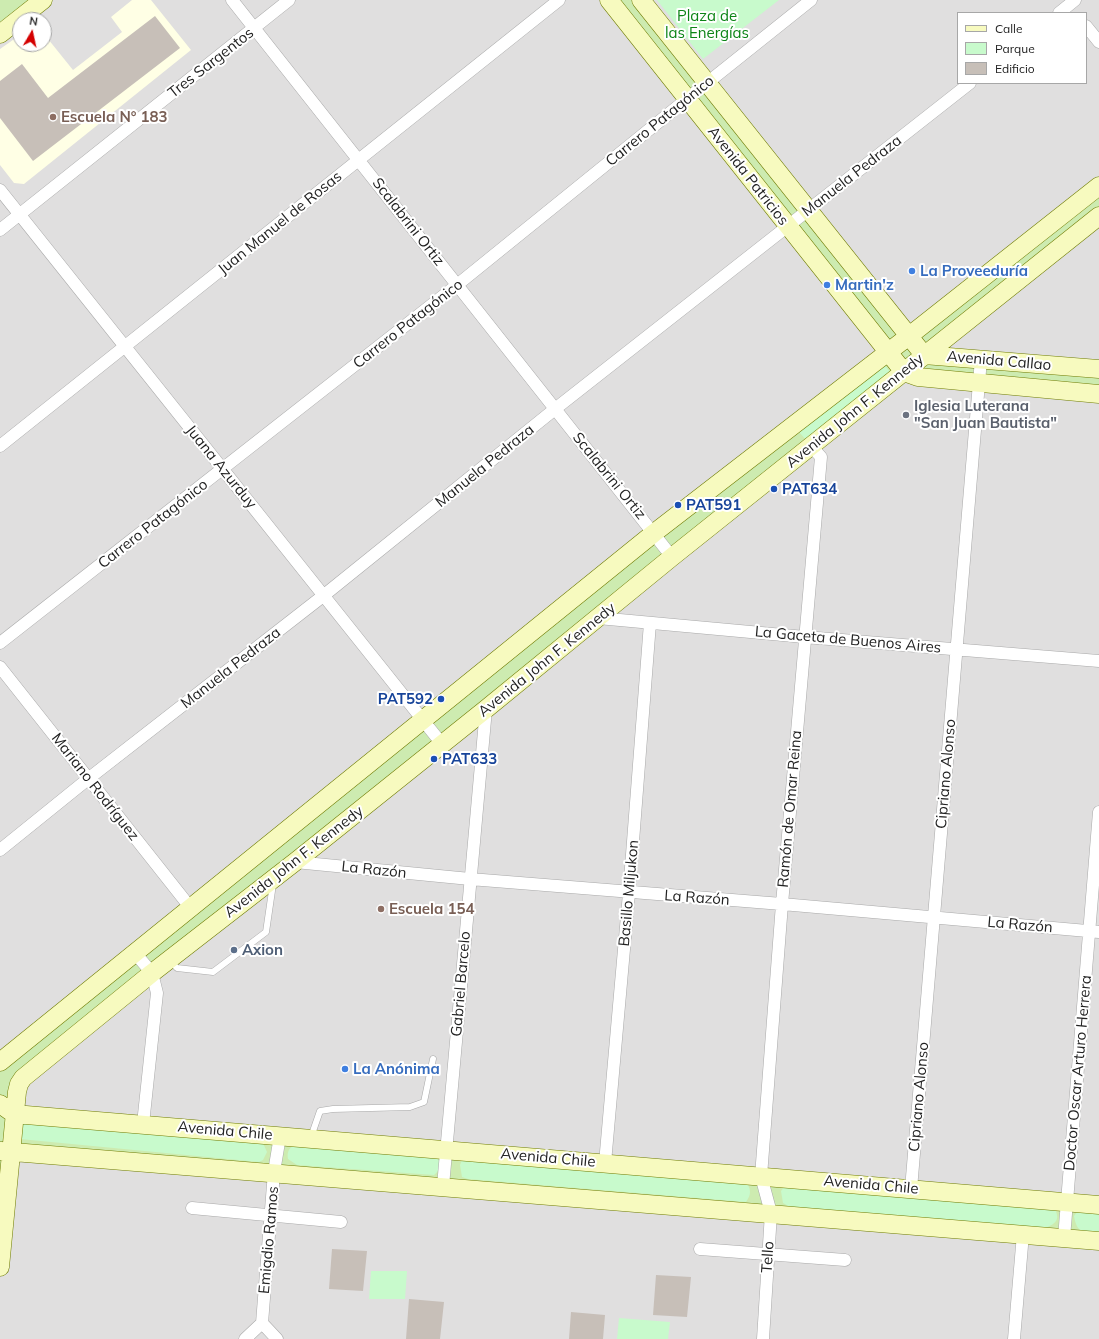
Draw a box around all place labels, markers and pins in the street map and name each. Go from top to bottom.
place label: Escuela N° 183 [61,108,168,126]
marker: Escuela N° 183 [48,112,58,122]
place label: La Proveeduría [920,262,1028,280]
marker: La Proveeduría [907,266,917,276]
place label: Martin'z [835,276,894,294]
marker: Martin'z [822,280,832,290]
place label: Iglesia Luterana "San Juan Bautista" [914,397,1057,432]
marker: Iglesia Luterana "San Juan Bautista" [901,410,911,420]
place label: PAT634 [782,480,837,498]
marker: PAT634 [769,484,779,494]
place label: PAT591 [686,496,741,514]
marker: PAT591 [673,500,683,510]
place label: PAT592 [378,690,433,708]
marker: PAT592 [436,694,446,704]
place label: PAT633 [442,750,497,768]
marker: PAT633 [429,754,439,764]
place label: Escuela 154 [389,900,474,918]
marker: Escuela 154 [376,904,386,914]
place label: Axion [242,941,283,959]
marker: Axion [229,945,239,955]
place label: La Anónima [353,1060,440,1078]
marker: La Anónima [340,1064,350,1074]

